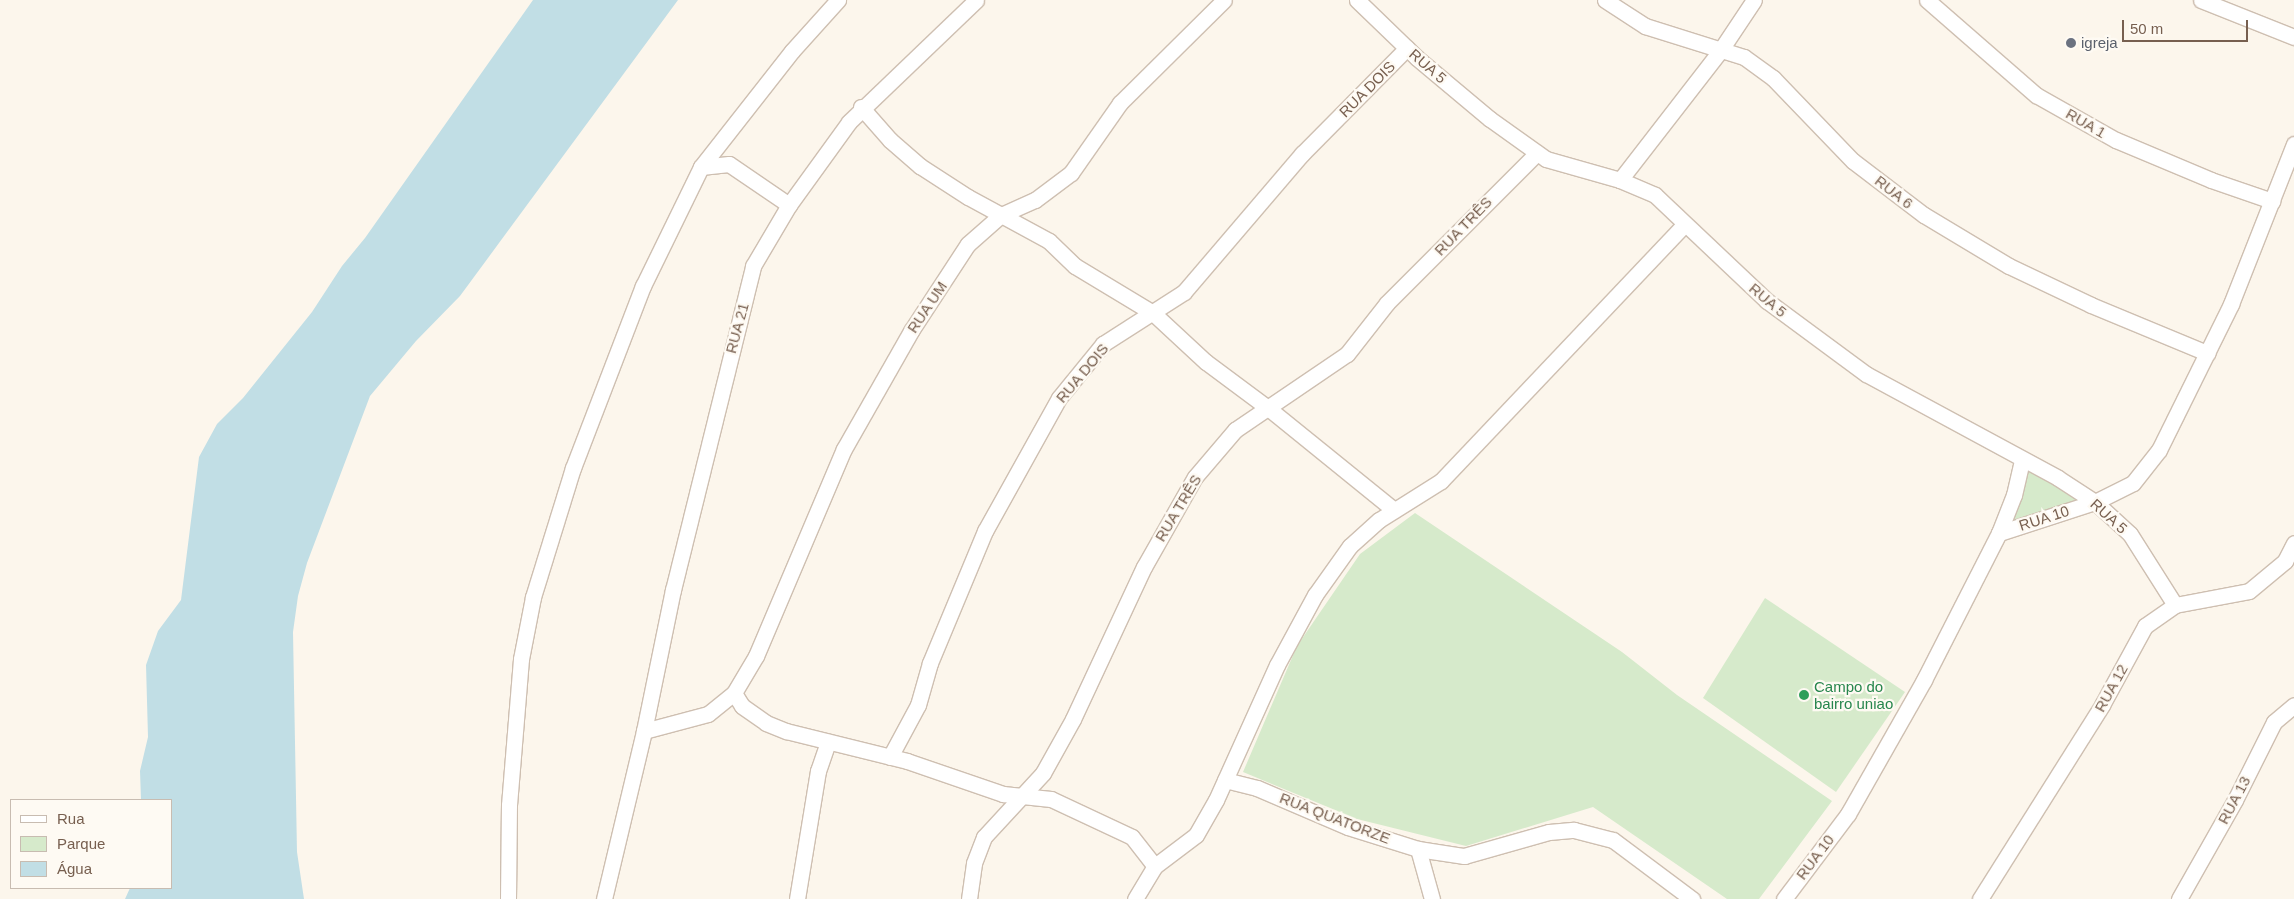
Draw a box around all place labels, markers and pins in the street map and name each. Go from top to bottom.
place label: igreja [2081,34,2118,52]
marker: igreja [2065,37,2077,49]
place label: Campo do bairro uniao [1814,677,1893,712]
marker: Campo do bairro uniao [1798,689,1810,701]

